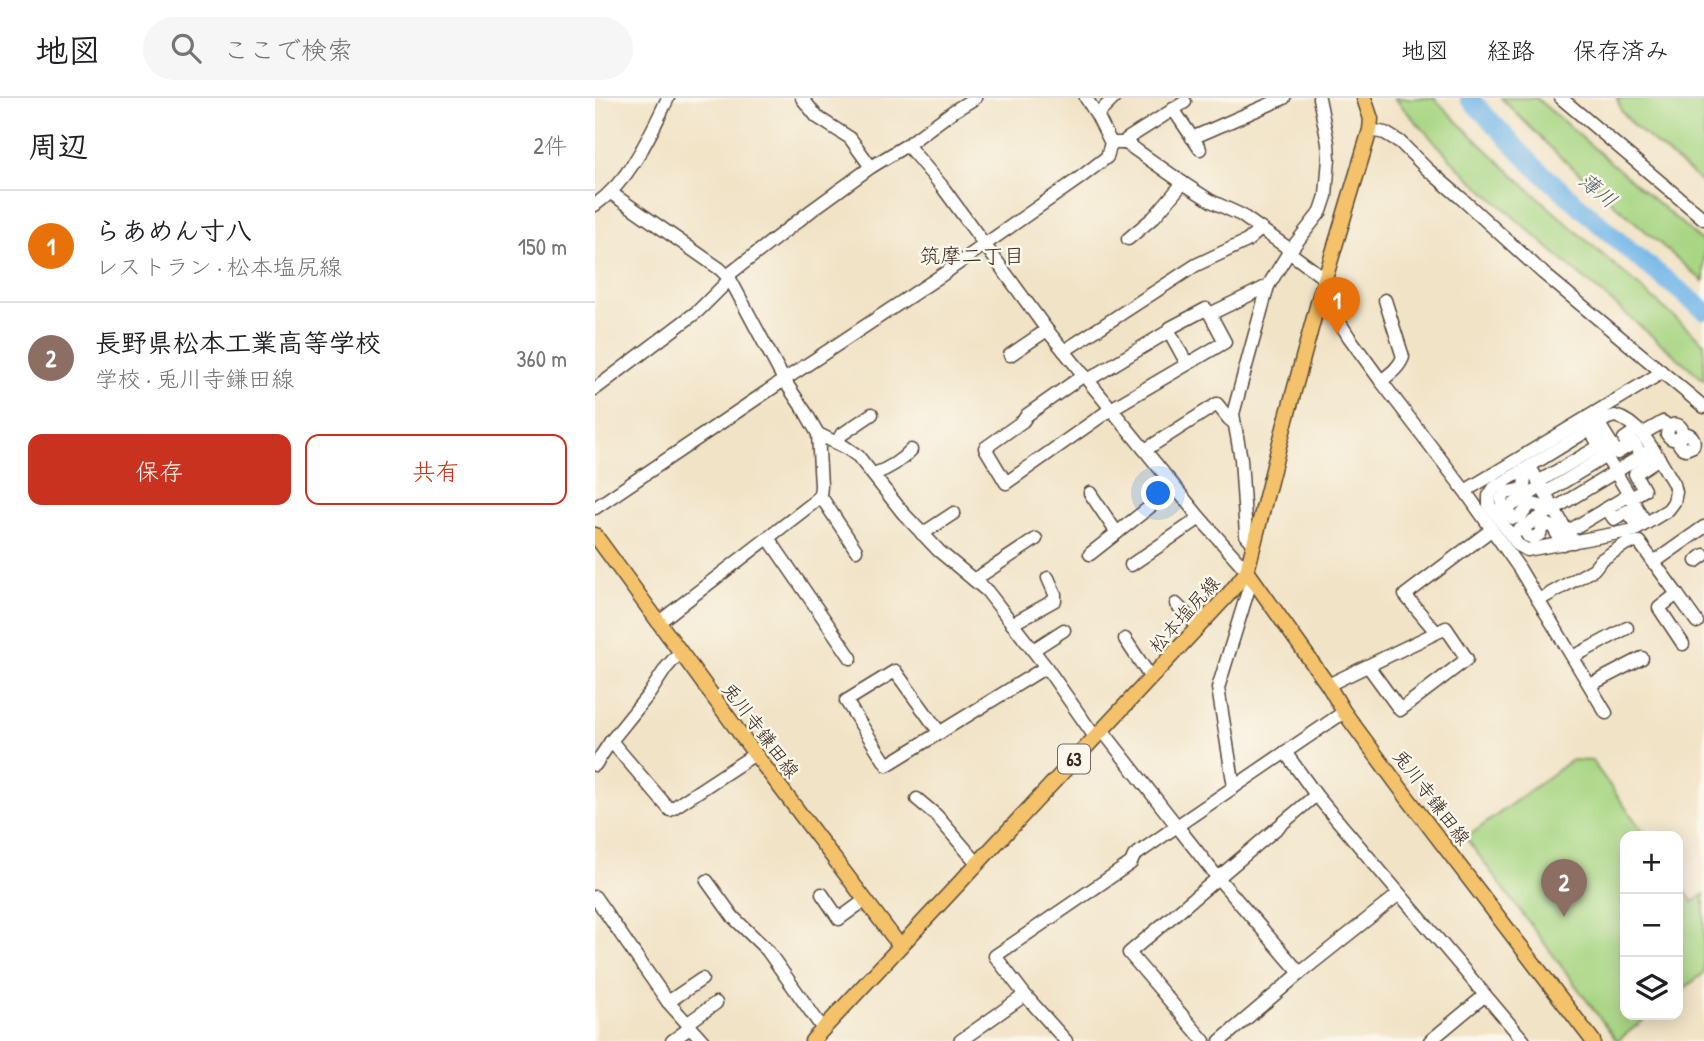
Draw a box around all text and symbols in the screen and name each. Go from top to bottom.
search box [143,17,633,80]
text: 地図 [35,28,101,72]
icon: search [167,29,205,67]
text: ここで検索 [223,32,353,67]
text: 地図 [1401,34,1449,66]
text: 経路 [1487,34,1535,66]
text: 保存済み [1573,34,1669,66]
text: 周辺 [28,126,88,166]
text: 2件 [533,130,567,161]
water label: 薄川 [1573,165,1623,215]
text: らあめん寸八 [95,213,252,248]
text: 1 [47,231,55,262]
text: 150 m [518,231,567,262]
district label: 筑摩二丁目 [920,241,1025,270]
text: レストラン · 松本塩尻線 [95,251,342,282]
pin: 1 [1314,277,1360,335]
text: 長野県松本工業高等学校 [95,325,381,360]
text: 2 [46,343,56,374]
text: 360 m [516,343,567,374]
text: 学校 · 兎川寺鎌田線 [95,363,294,394]
button: 保存 [28,434,291,505]
button: 共有 [305,434,567,505]
your location [1141,476,1175,510]
street label: 松本塩尻線 [1143,570,1225,658]
street label: 兎川寺鎌田線 [716,677,806,783]
road number: 63 [1058,744,1090,774]
street label: 兎川寺鎌田線 [1387,744,1477,850]
map controls [1620,831,1683,1020]
button: + [1620,831,1683,894]
pin: 2 [1541,859,1587,917]
button: − [1620,894,1683,957]
button: layers [1620,957,1683,1020]

